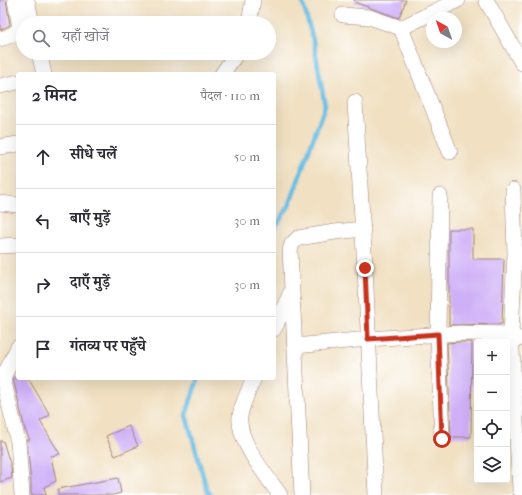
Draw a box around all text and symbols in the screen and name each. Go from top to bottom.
north arrow [426,12,462,48]
search box [16,16,276,60]
icon: search [30,27,52,49]
text: यहाँ खोजें [62,27,109,45]
text: 2 मिनट [32,85,77,105]
text: पैदल · 110 m [201,88,260,103]
text: सीधे चलें [70,145,117,163]
icon: ahead [32,146,54,168]
text: 50 m [234,149,260,164]
text: बाएँ मुड़ें [70,209,110,227]
icon: left [32,210,54,232]
text: 30 m [234,213,260,228]
route end [356,259,374,277]
text: दाएँ मुड़ें [70,273,110,291]
icon: right [32,274,54,296]
text: 30 m [234,277,260,292]
text: गंतव्य पर पहुँचे [70,337,146,355]
icon: arrive [32,338,54,360]
map controls [474,339,510,483]
button: + [474,339,510,375]
button: − [474,375,510,411]
button: locate [474,411,510,447]
route start [433,430,451,448]
button: layers [474,447,510,483]

